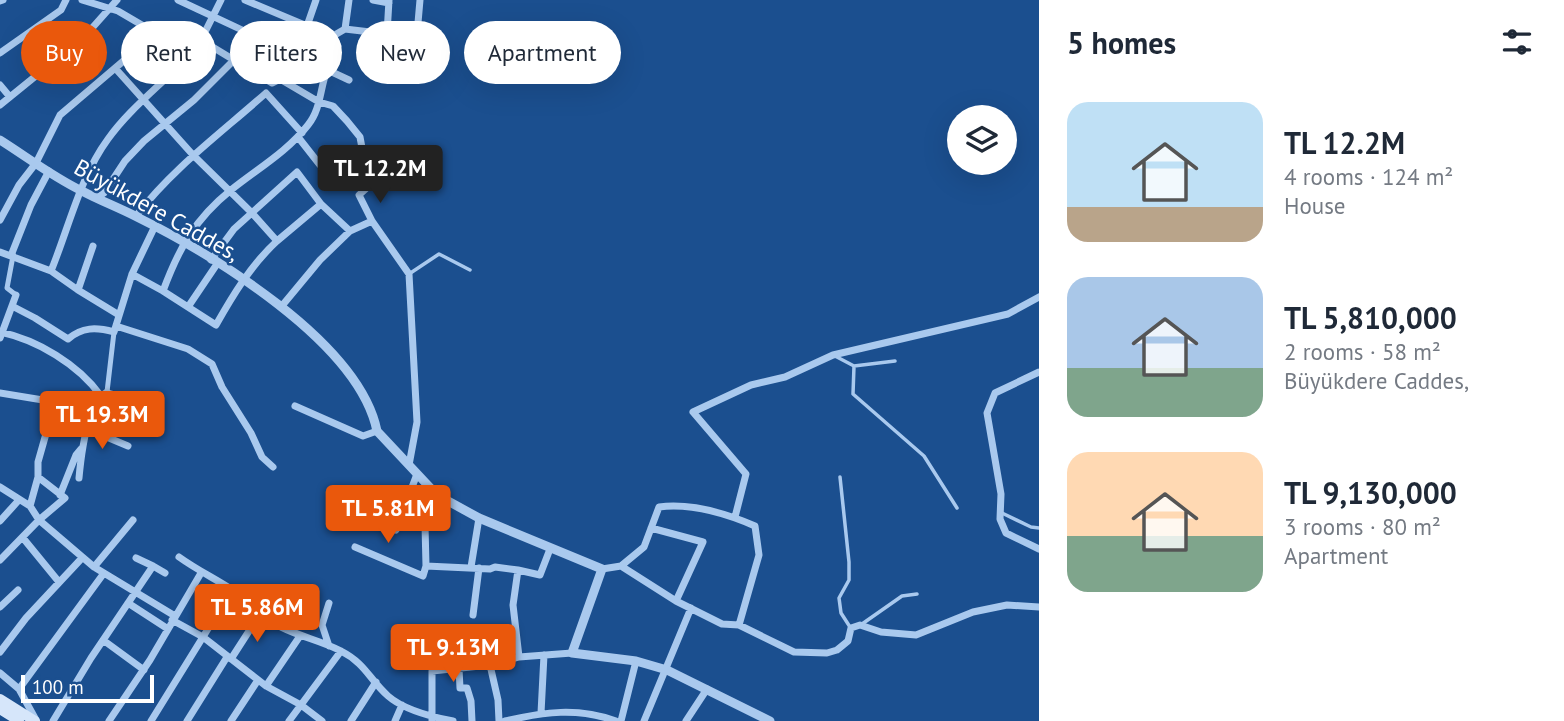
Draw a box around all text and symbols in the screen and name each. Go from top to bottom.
chip: Buy [21,21,107,84]
chip: Rent [121,21,216,84]
chip: Filters [230,21,342,84]
chip: New [356,21,450,84]
chip: Apartment [464,21,621,84]
text: 5 homes [1067,23,1176,62]
icon: filters [1498,23,1536,61]
map controls [947,105,1017,175]
button: layers [947,105,1017,175]
text: TL 12.2M [1284,123,1405,162]
icon: home [1123,130,1207,214]
pin: TL 12.2M [308,146,452,205]
street label: Büyükdere Caddes, [69,152,245,267]
text: TL 12.2M [334,153,426,182]
text: 4 rooms · 124 m² [1284,162,1453,191]
text: House [1284,191,1346,220]
text: TL 5,810,000 [1284,298,1457,337]
icon: home [1123,305,1207,389]
text: 2 rooms · 58 m² [1284,337,1441,366]
text: Büyükdere Caddes, [1284,366,1469,395]
pin: TL 19.3M [30,392,174,451]
text: TL 19.3M [56,399,148,428]
text: TL 9,130,000 [1284,473,1457,512]
icon: home [1123,480,1207,564]
pin: TL 5.81M [316,486,460,545]
text: TL 5.81M [342,493,434,522]
text: 3 rooms · 80 m² [1284,512,1441,541]
text: Apartment [1284,541,1388,570]
pin: TL 5.86M [185,584,329,644]
text: TL 5.86M [211,592,303,621]
pin: TL 9.13M [381,624,525,684]
text: TL 9.13M [407,632,499,661]
scale bar [21,672,154,704]
text: 100 m [32,675,84,699]

